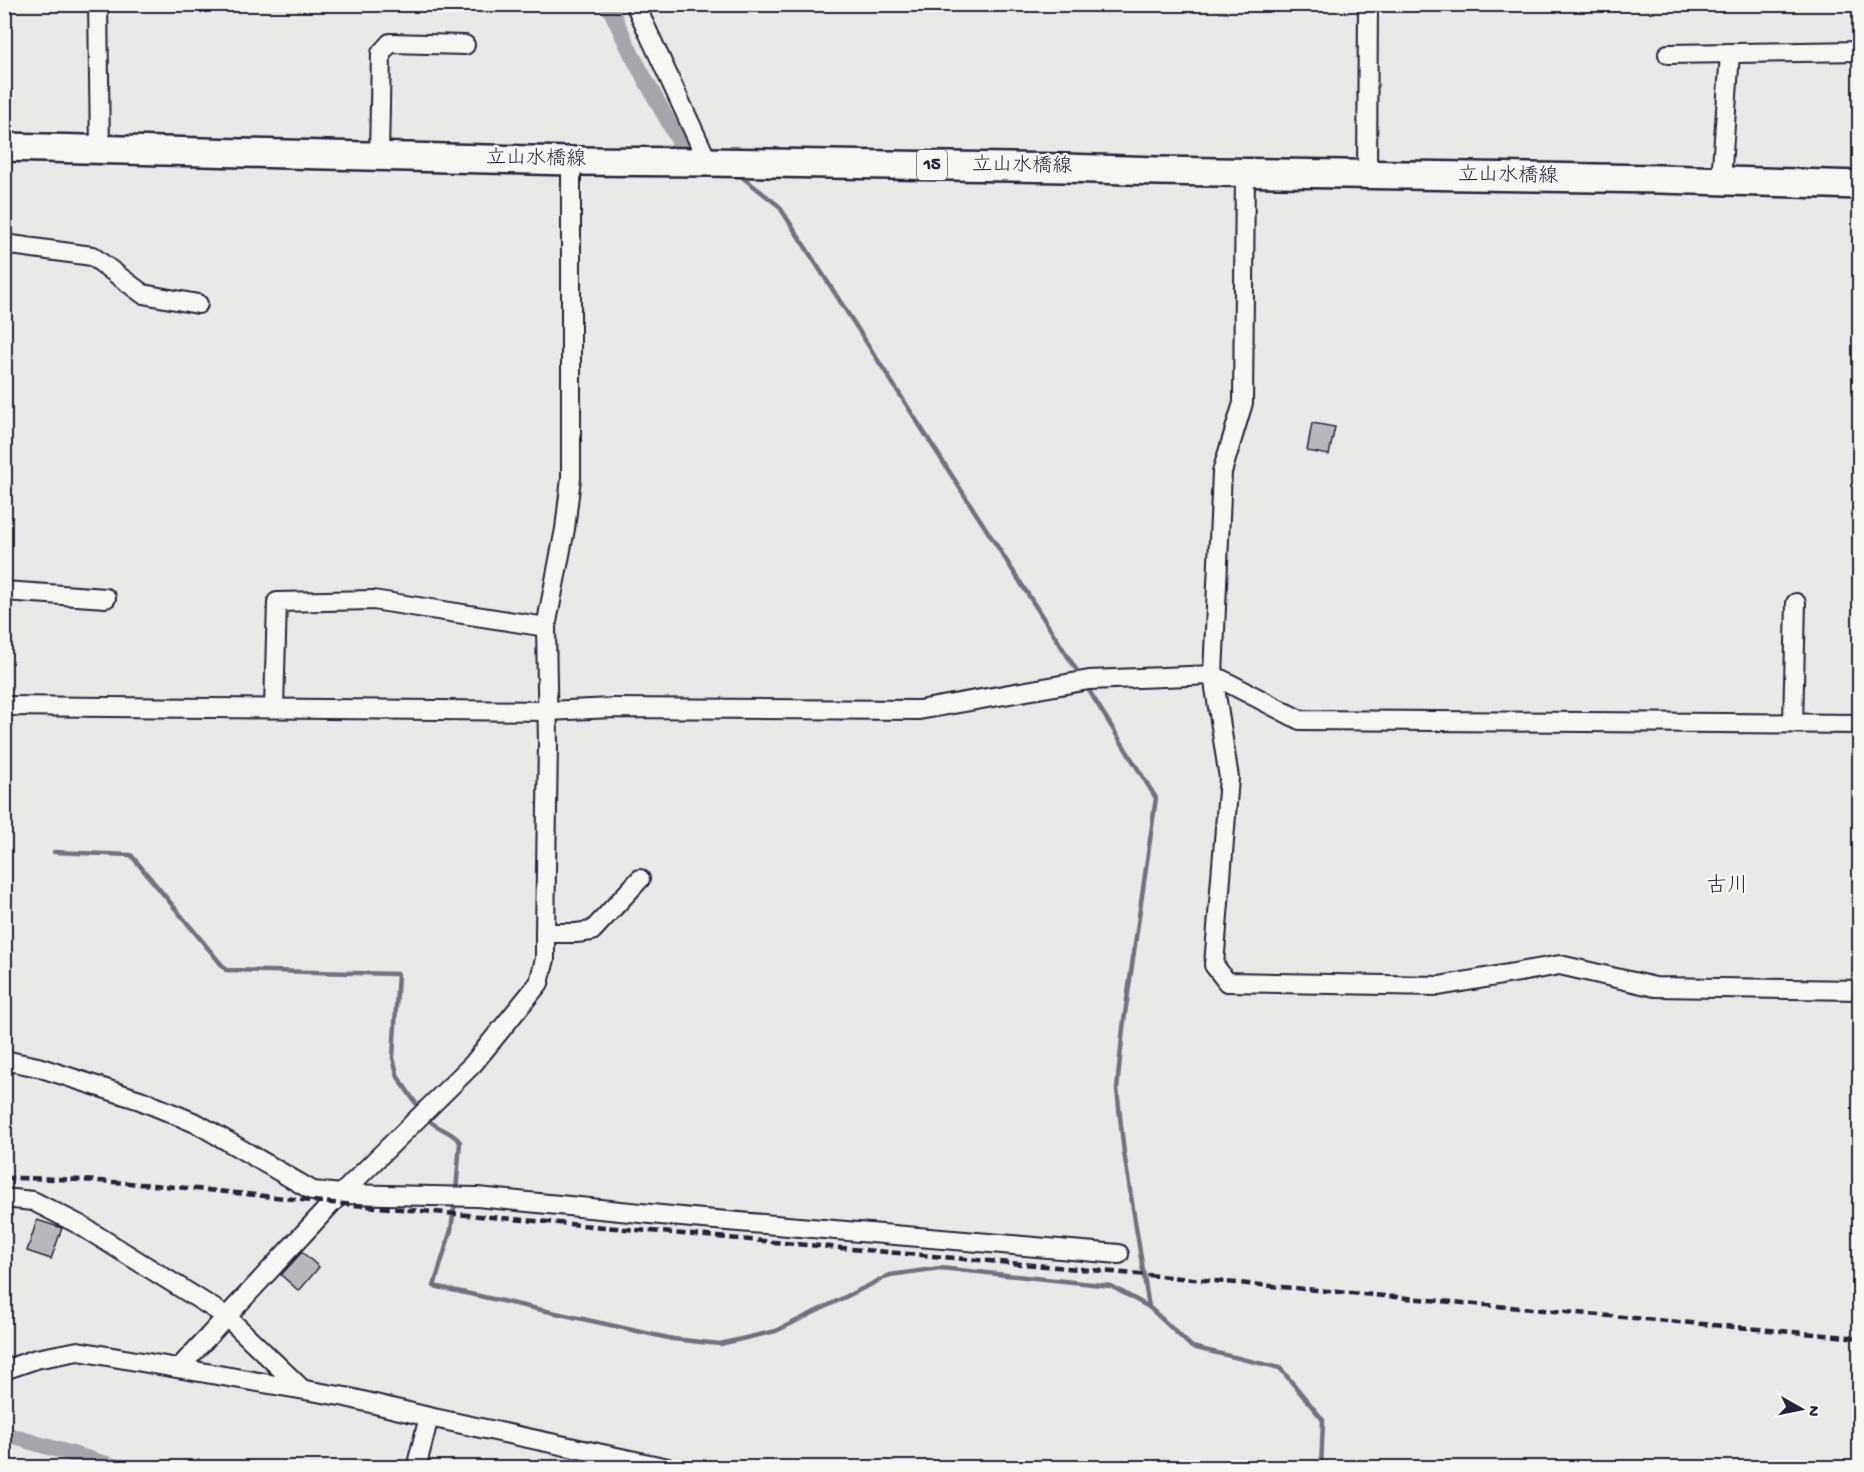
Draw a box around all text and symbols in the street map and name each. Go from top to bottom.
street label: 立山水橋線 [486,147,586,172]
road number: 15 [917,150,947,180]
street label: 立山水橋線 [972,154,1072,179]
street label: 立山水橋線 [1458,164,1558,189]
district label: 古川 [1706,874,1748,900]
north arrow [1771,1379,1831,1439]
text: N [1802,1404,1823,1418]

